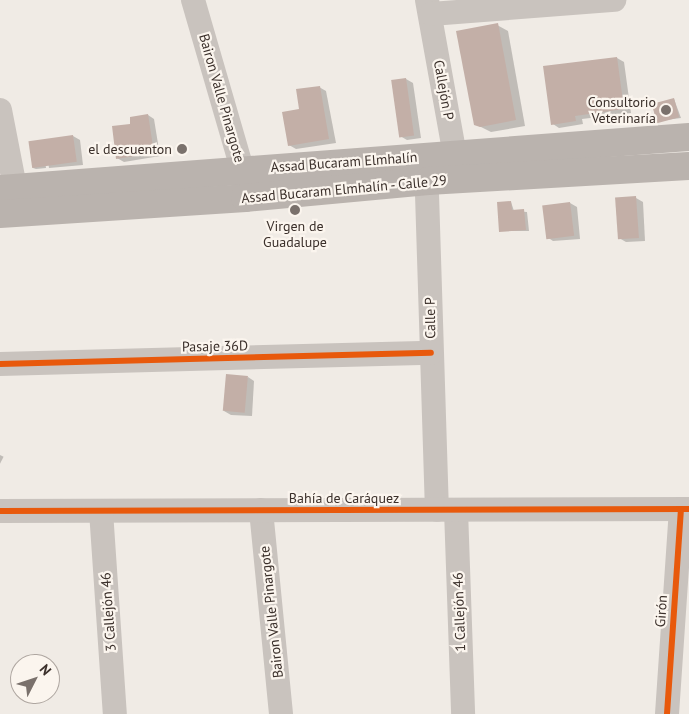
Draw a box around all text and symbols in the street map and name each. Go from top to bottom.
street label: Bairon Valle Pinargote [196,32,248,164]
street label: Callejón P [430,59,458,121]
place label: Consultorio Veterinaría [588,94,656,126]
marker: Consultorio Veterinaría [660,104,672,116]
place label: el descuenton [88,141,172,157]
marker: el descuenton [176,143,188,155]
street label: Assad Bucaram Elmhalín [270,148,418,176]
street label: Assad Bucaram Elmhalín - Calle 29 [239,172,449,206]
marker: Virgen de Guadalupe [289,204,301,216]
place label: Virgen de Guadalupe [263,218,327,250]
street label: Calle P [421,297,439,339]
street label: Pasaje 36D [182,337,248,355]
street label: Bahía de Caráquez [289,490,399,506]
street label: Bairon Valle Pinargote [256,545,286,679]
street label: 3 Callejón 46 [97,572,119,652]
street label: 1 Callejón 46 [449,572,469,652]
street label: Girón [651,594,671,628]
north arrow [10,654,60,704]
text: N [36,660,55,679]

